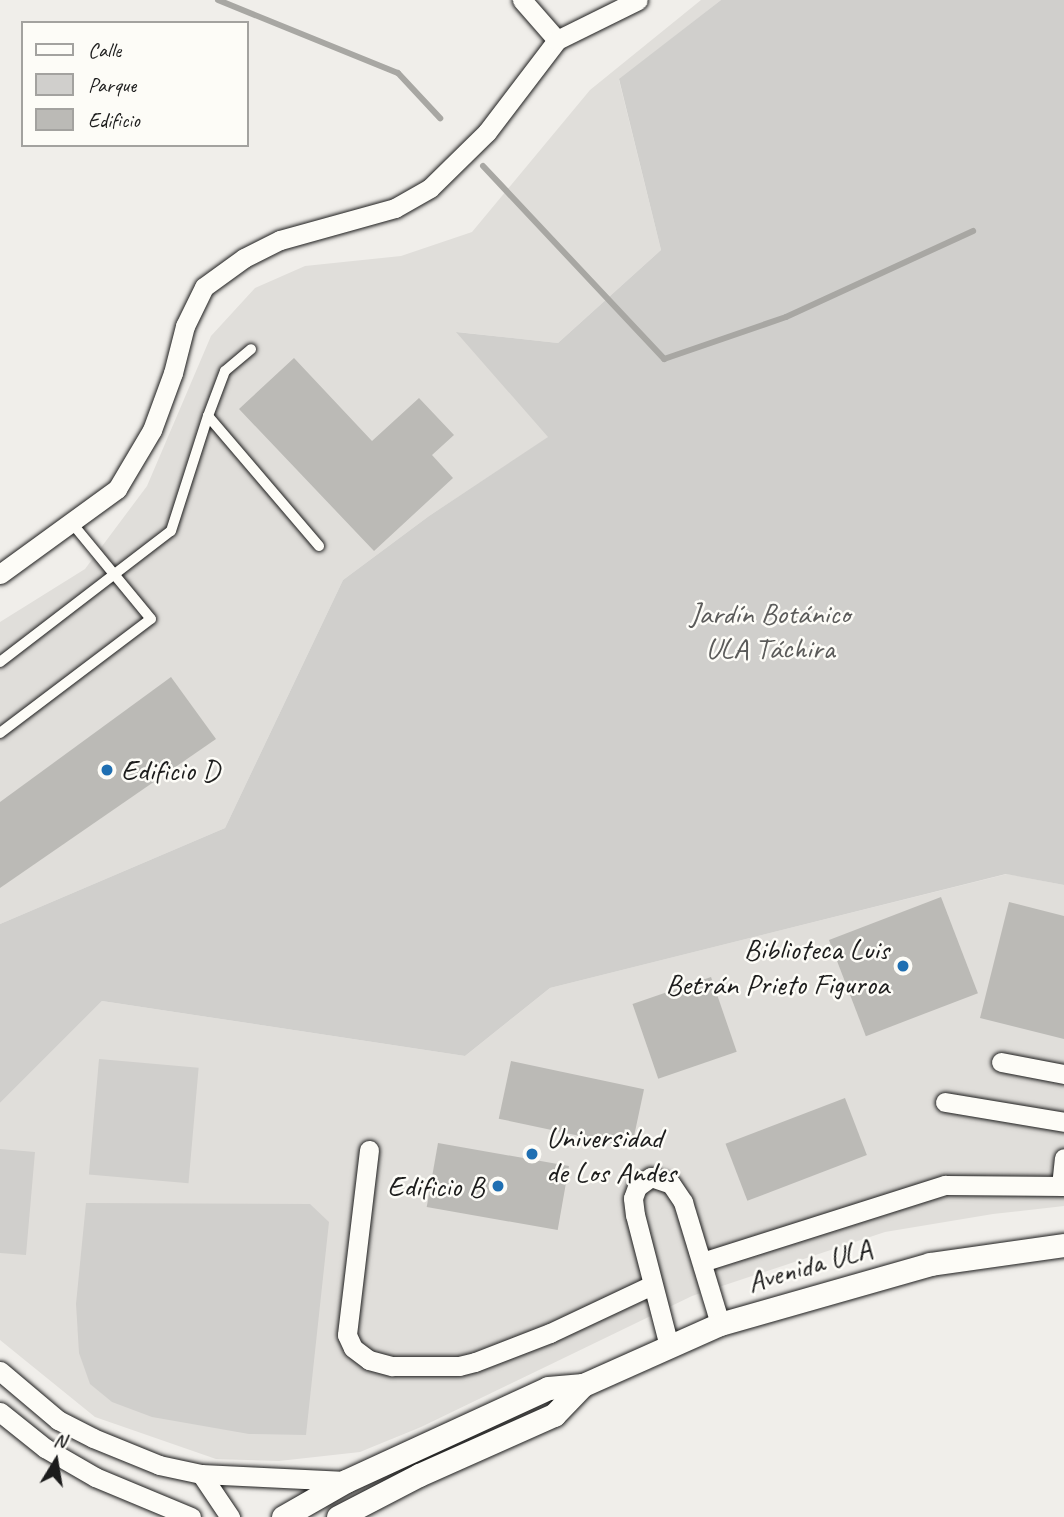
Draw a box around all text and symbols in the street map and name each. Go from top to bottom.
legend [21,21,248,147]
text: Calle [88,37,121,63]
text: Parque [88,72,136,98]
text: Edificio [88,107,140,133]
park label: Jardín Botánico ULA Táchira [690,595,850,666]
place label: Edificio D [121,752,219,788]
marker: Edificio D [99,762,115,778]
place label: Biblioteca Luis Betrán Prieto Figuroa [665,931,889,1002]
marker: Biblioteca Luis Betrán Prieto Figuroa [895,958,911,974]
place label: Universidad de Los Andes [546,1119,676,1190]
marker: Universidad de Los Andes [524,1146,540,1162]
place label: Edificio B [387,1168,484,1204]
marker: Edificio B [490,1178,506,1194]
street label: Avenida ULA [743,1230,875,1300]
north arrow [21,1426,91,1496]
text: N [52,1427,68,1453]

